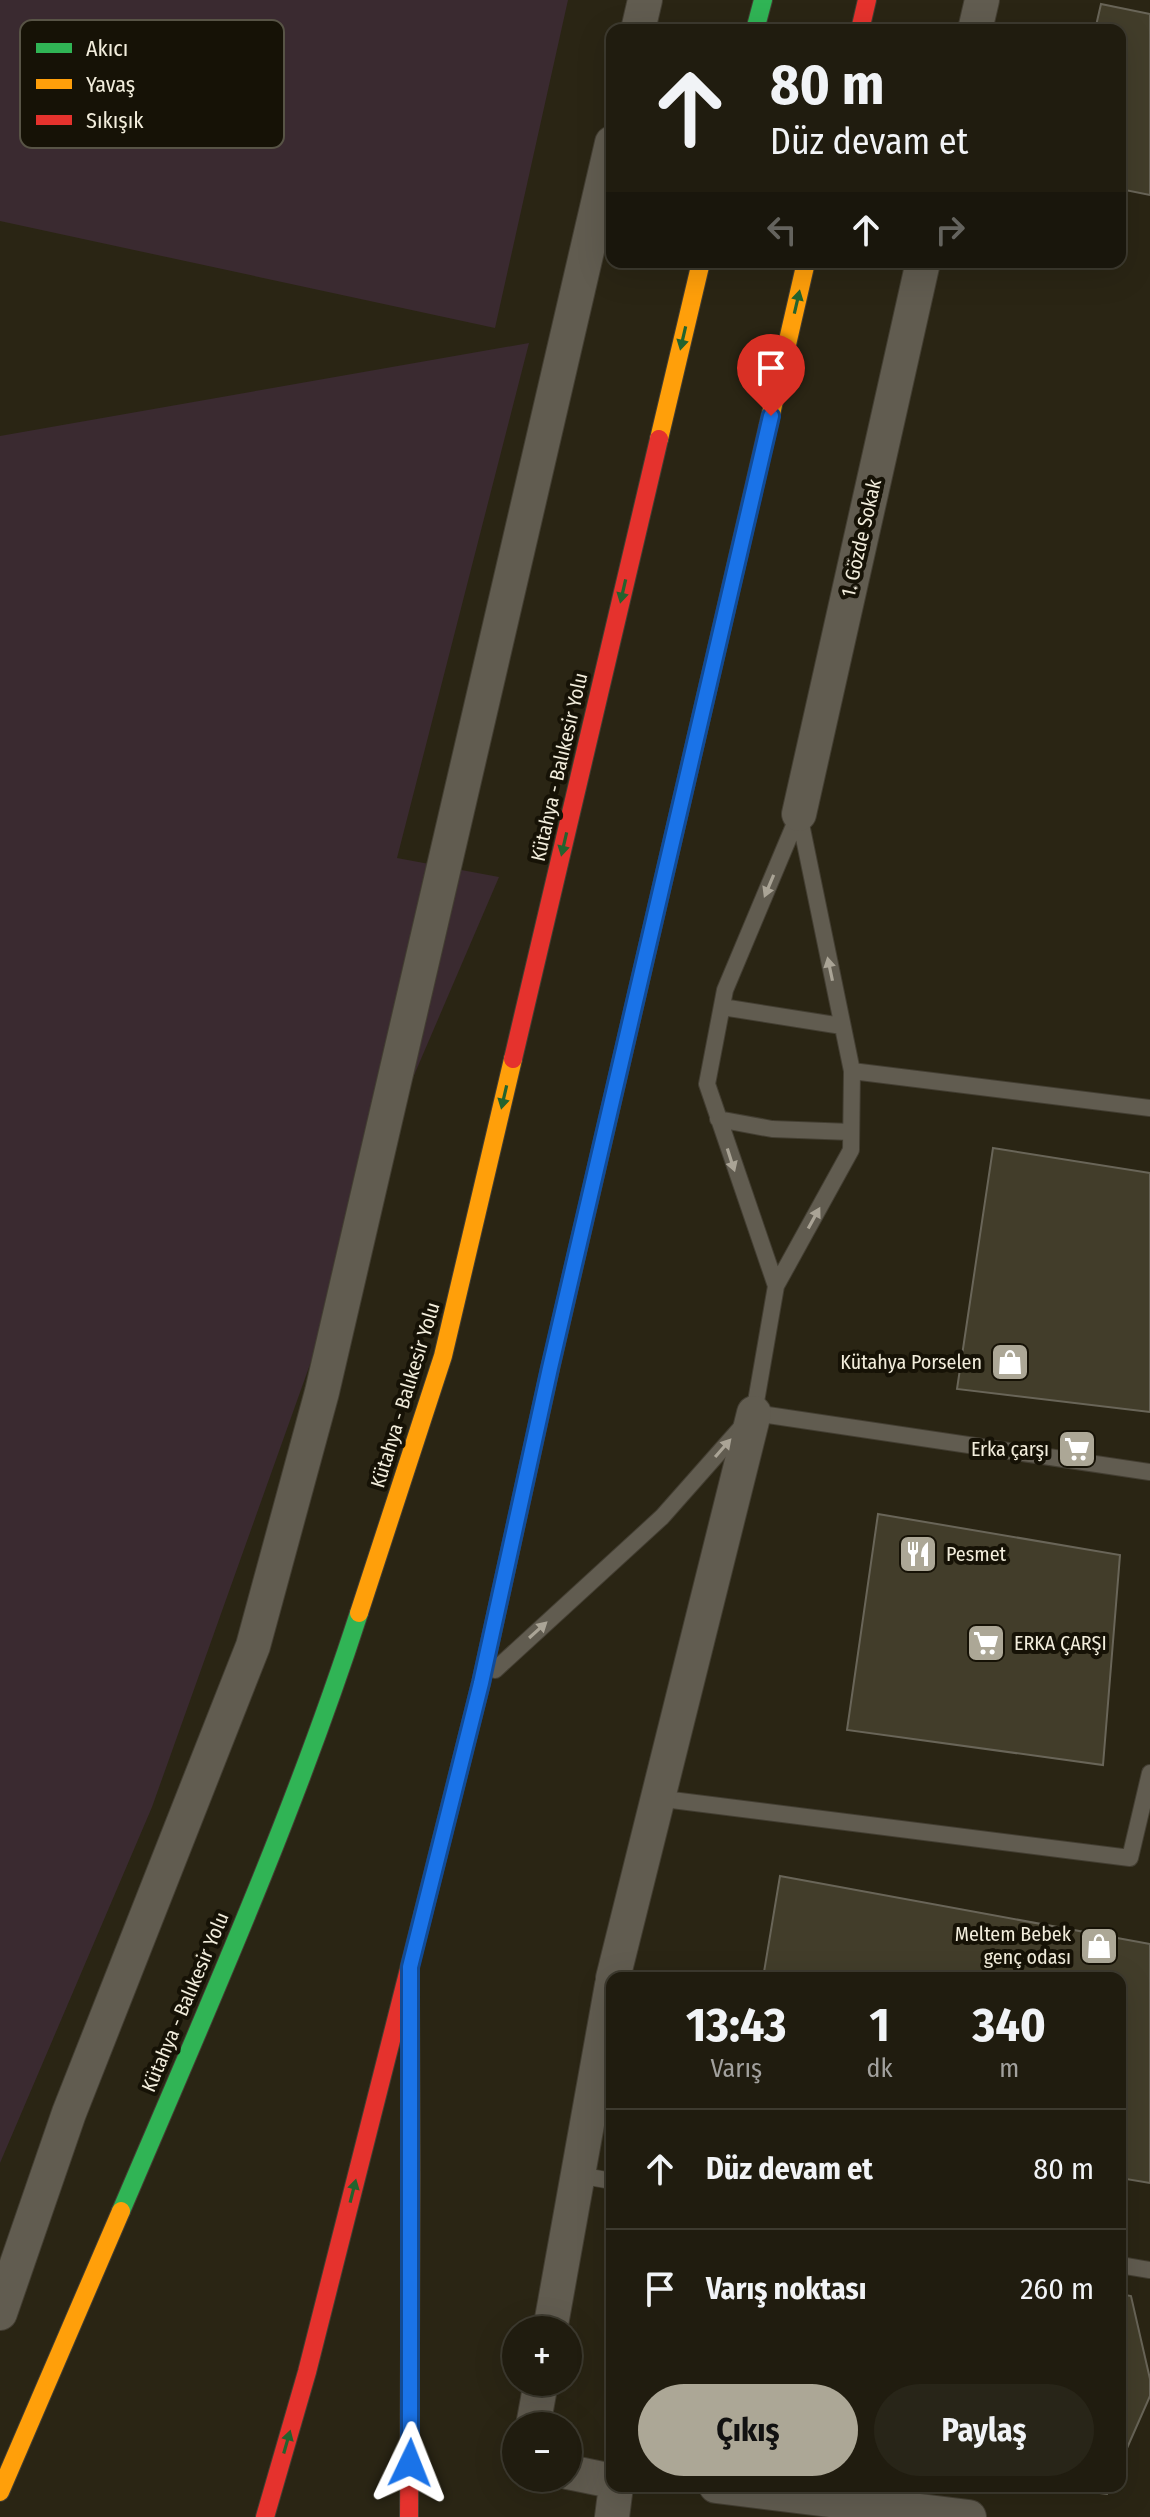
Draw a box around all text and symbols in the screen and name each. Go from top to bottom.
legend [20,20,284,148]
text: Akıcı [86,35,128,62]
text: 80 m [770,52,885,119]
icon: ahead [638,56,742,160]
text: Yavaş [86,71,135,98]
text: Sıkışık [86,107,144,134]
text: Düz devam et [770,120,968,164]
icon: left [760,208,804,252]
icon: ahead [844,208,888,252]
icon: right [928,208,972,252]
one-way arrow [791,290,804,315]
one-way arrow [676,326,689,351]
pin [737,334,805,416]
icon: arrive [749,346,793,390]
street label: 1. Gözde Sokak [836,476,886,599]
one-way arrow [617,579,629,604]
street label: Kütahya - Balıkesir Yolu [526,670,592,864]
one-way arrow [557,832,570,857]
one-way arrow [762,874,775,898]
one-way arrow [823,957,836,982]
one-way arrow [497,1085,510,1110]
one-way arrow [726,1148,738,1172]
one-way arrow [807,1206,820,1229]
street label: Kütahya - Balıkesir Yolu [365,1299,445,1491]
shop icon: Kütahya Porselen [989,1341,1031,1383]
place label: Kütahya Porselen [840,1350,982,1374]
supermarket icon: Erka çarşı [1056,1428,1098,1470]
place label: Erka çarşı [971,1437,1049,1462]
one-way arrow [714,1438,731,1458]
restaurant icon: Pesmet [897,1533,939,1575]
place label: Pesmet [946,1542,1007,1566]
one-way arrow [529,1622,548,1640]
supermarket icon: ERKA ÇARŞI [965,1622,1007,1664]
place label: ERKA ÇARŞI [1014,1631,1107,1656]
street label: Kütahya - Balıkesir Yolu [136,1909,234,2095]
place label: Meltem Bebek genç odası [955,1922,1072,1969]
shop icon: Meltem Bebek genç odası [1078,1925,1120,1967]
text: 13:43 [686,1996,787,2054]
text: 1 [869,1996,890,2054]
text: 340 [973,1996,1046,2054]
text: Varış [710,2053,762,2084]
text: dk [867,2053,893,2084]
text: m [999,2053,1019,2084]
icon: ahead [638,2147,682,2191]
text: Düz devam et [706,2151,873,2187]
text: 80 m [1033,2151,1094,2187]
one-way arrow [347,2178,360,2203]
icon: arrive [638,2267,682,2311]
text: Varış noktası [706,2271,867,2307]
text: 260 m [1020,2271,1094,2307]
map controls [502,2316,582,2492]
button: + [502,2316,582,2396]
button: Çıkış [638,2384,858,2476]
button: Paylaş [874,2384,1094,2476]
button: − [502,2412,582,2492]
position arrow [368,2421,452,2505]
one-way arrow [281,2430,294,2454]

